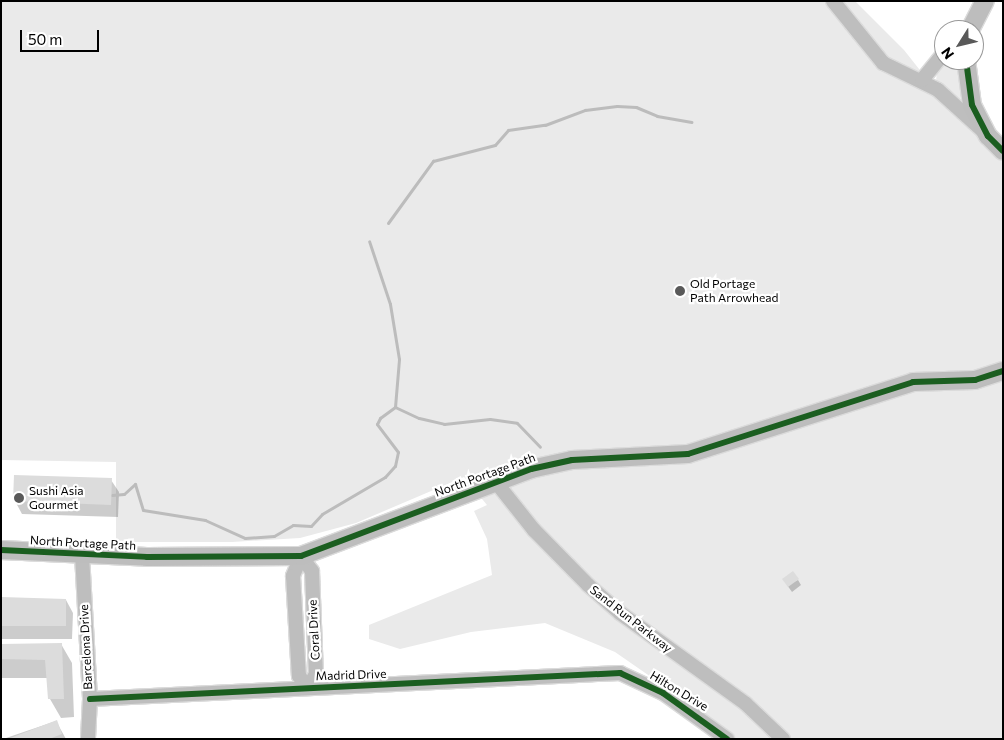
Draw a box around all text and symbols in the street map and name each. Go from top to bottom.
scale bar [22,20,101,52]
north arrow [934,20,984,70]
text: 50 m [28,30,62,48]
text: N [937,44,957,63]
place label: Old Portage Path Arrowhead [690,277,779,305]
marker: Old Portage Path Arrowhead [674,285,686,297]
street label: North Portage Path [433,450,537,500]
place label: Sushi Asia Gourmet [29,484,84,512]
marker: Sushi Asia Gourmet [13,492,25,504]
street label: North Portage Path [30,533,136,553]
street label: Sand Run Parkway [587,582,675,656]
street label: Coral Drive [305,599,323,661]
street label: Barcelona Drive [77,604,95,690]
street label: Madrid Drive [315,667,387,683]
street label: Hilton Drive [647,668,711,714]

